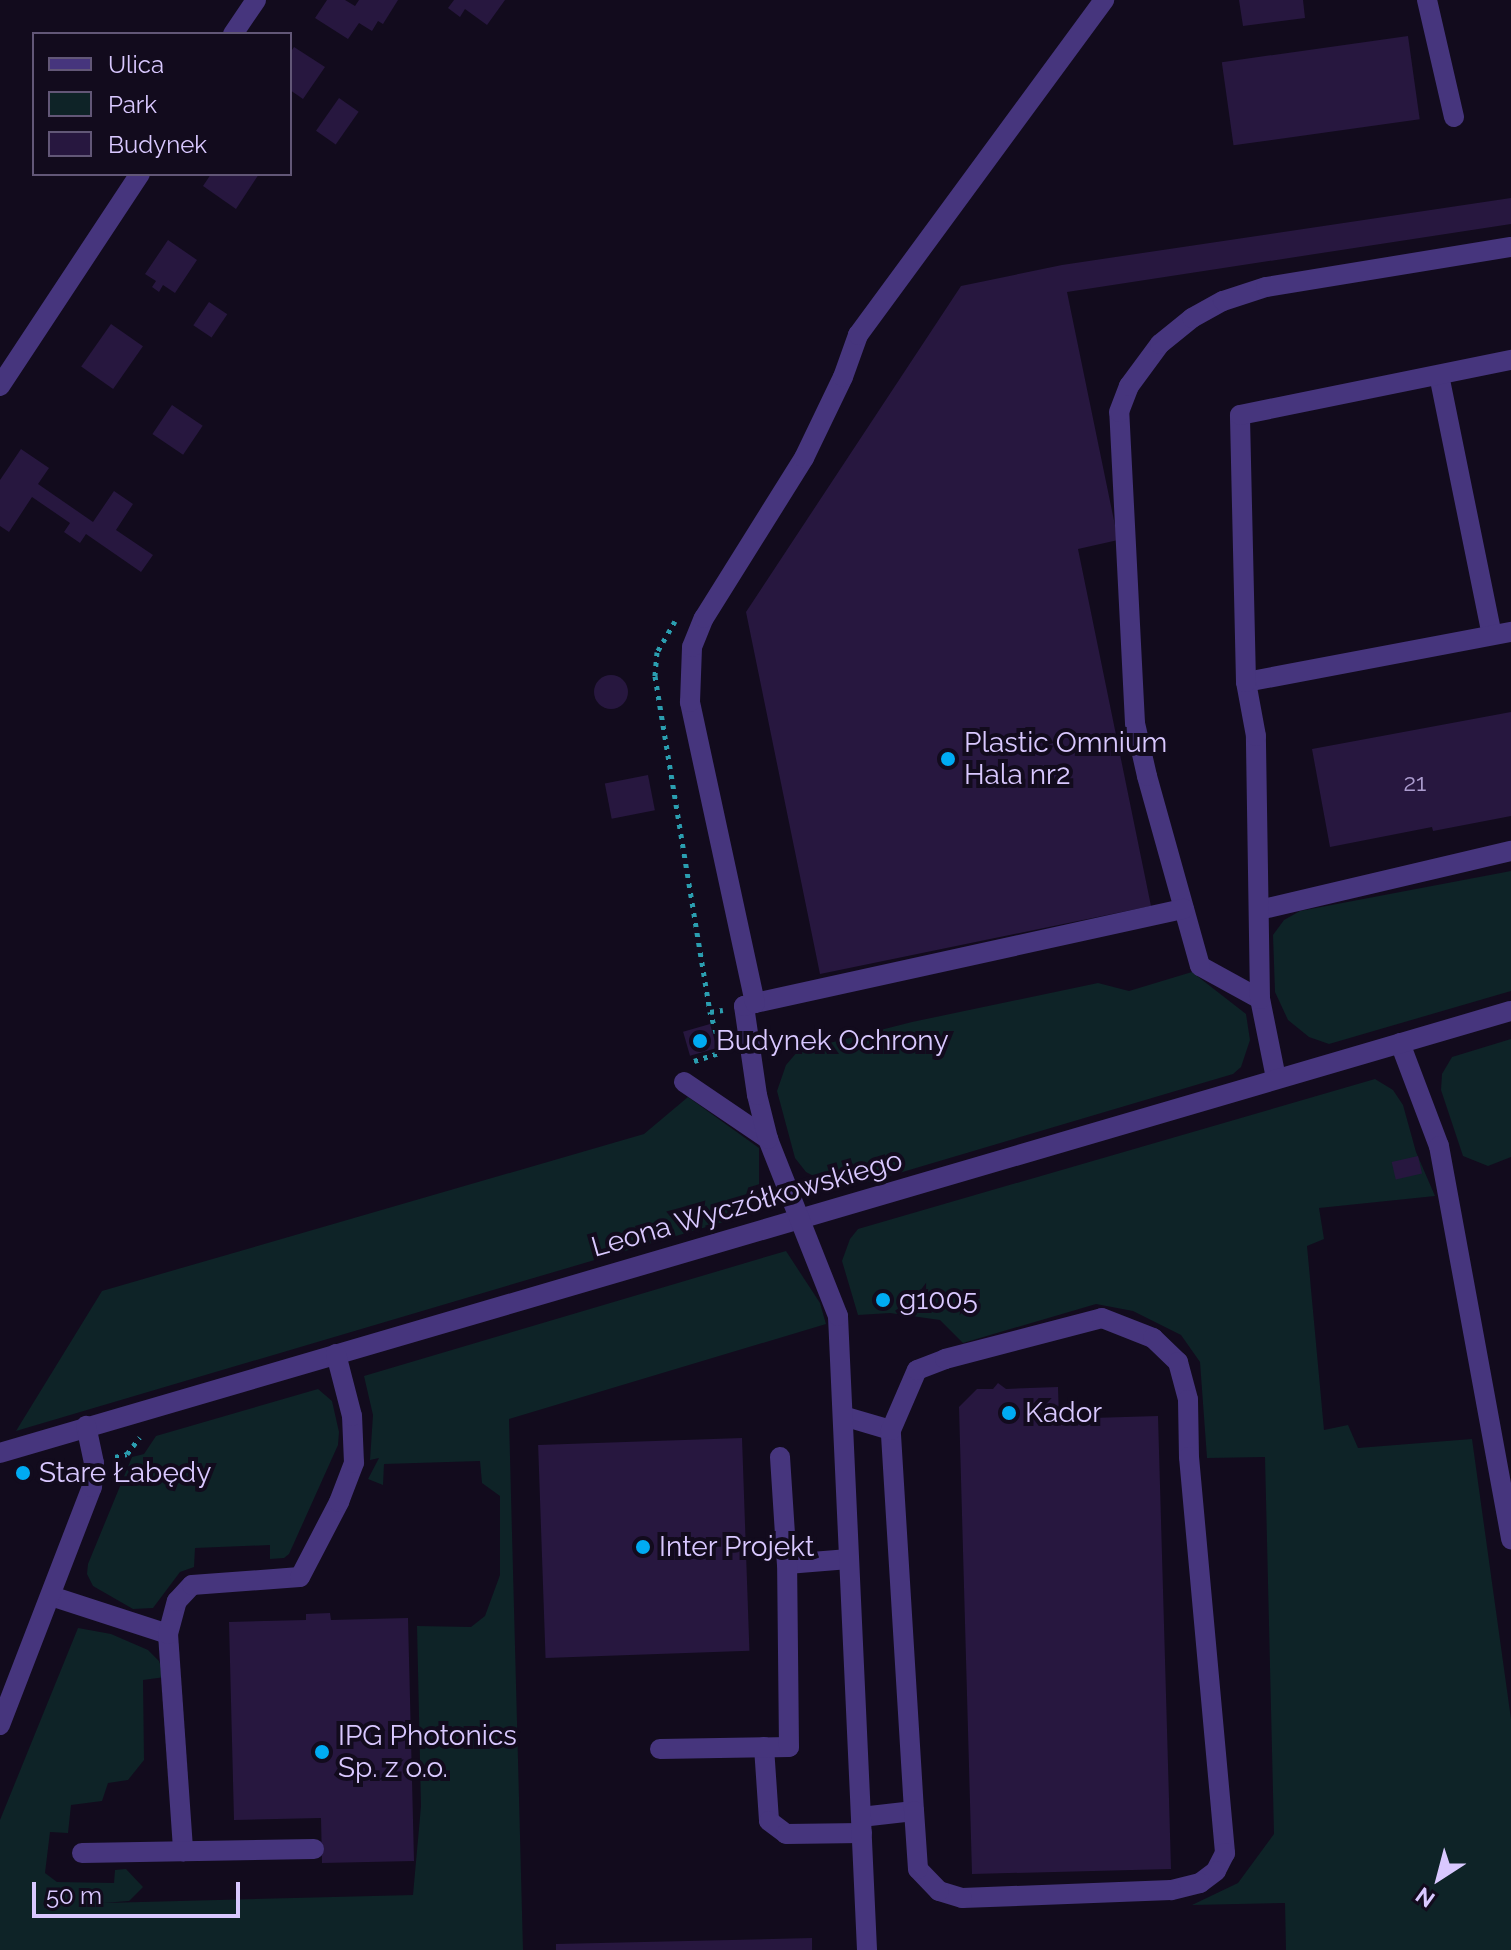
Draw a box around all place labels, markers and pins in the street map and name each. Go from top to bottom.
place label: Plastic Omnium Hala nr2 [964,726,1167,792]
marker: Plastic Omnium Hala nr2 [939,750,957,768]
place label: Budynek Ochrony [716,1024,949,1058]
marker: Budynek Ochrony [691,1032,709,1050]
place label: g1005 [899,1283,978,1317]
marker: g1005 [874,1291,892,1309]
place label: Kador [1025,1396,1102,1430]
marker: Kador [1000,1404,1018,1422]
place label: Stare Łabędy [39,1456,211,1490]
marker: Stare Łabędy [14,1464,32,1482]
place label: Inter Projekt [659,1530,815,1564]
marker: Inter Projekt [634,1538,652,1556]
place label: IPG Photonics Sp. z o.o. [338,1719,517,1785]
marker: IPG Photonics Sp. z o.o. [313,1743,331,1761]

